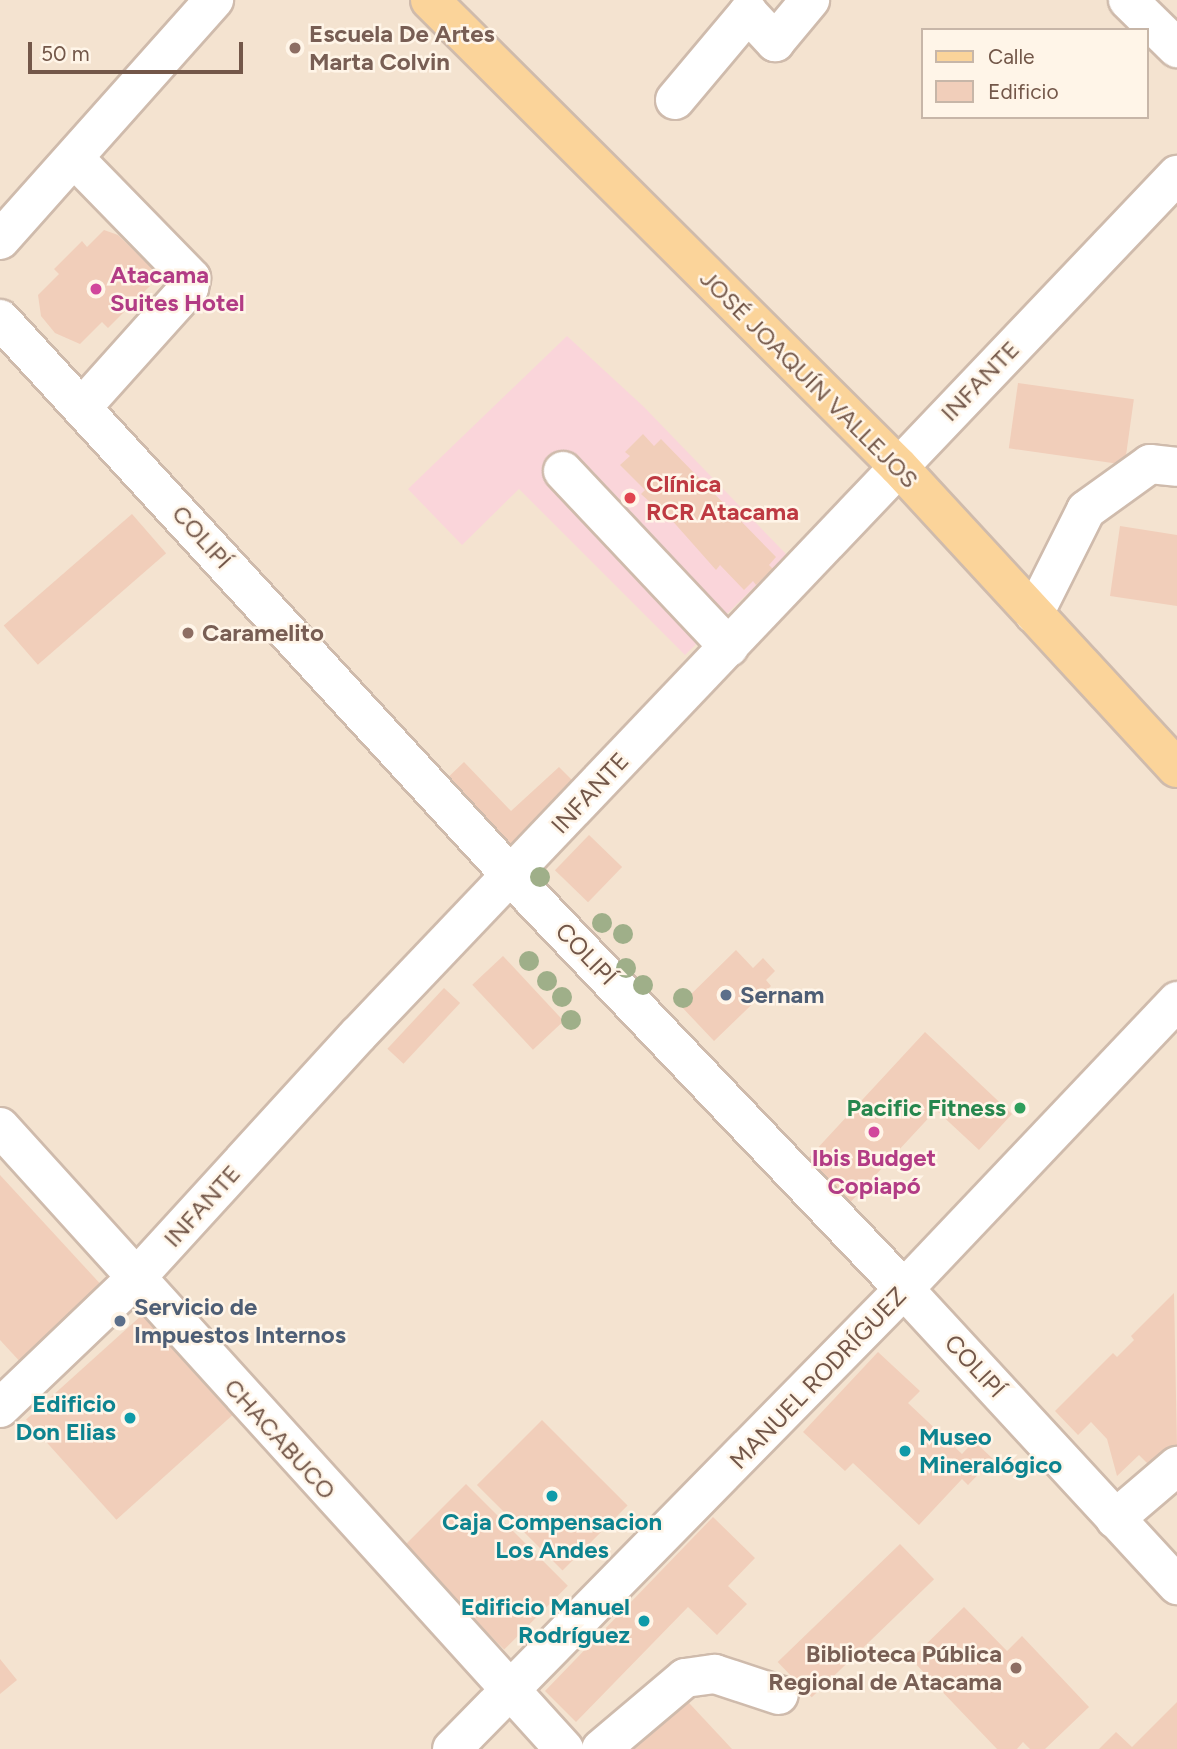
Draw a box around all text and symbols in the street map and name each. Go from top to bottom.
place label: Escuela De Artes Marta Colvin [309,20,495,76]
scale bar [32,28,247,72]
legend [922,28,1149,119]
marker: Escuela De Artes Marta Colvin [287,40,303,56]
text: 50 m [41,41,90,66]
text: Calle [988,44,1035,69]
text: Edificio [988,79,1059,104]
place label: Atacama Suites Hotel [110,261,245,317]
street label: JOSÉ JOAQUÍN VALLEJOS [694,264,924,494]
marker: Atacama Suites Hotel [88,281,104,297]
street label: INFANTE [935,335,1025,427]
place label: Clínica RCR Atacama [646,470,799,526]
marker: Clínica RCR Atacama [620,488,640,508]
street label: COLIPÍ [166,499,238,575]
place label: Caramelito [202,619,324,647]
marker: Caramelito [180,625,196,641]
street label: INFANTE [545,746,635,840]
street label: COLIPÍ [549,917,623,991]
place label: Sernam [740,981,824,1009]
marker: Sernam [718,987,734,1003]
place label: Pacific Fitness [847,1094,1006,1122]
marker: Pacific Fitness [1012,1100,1028,1116]
marker: Ibis Budget Copiapó [866,1124,882,1140]
place label: Ibis Budget Copiapó [812,1144,936,1200]
street label: INFANTE [158,1159,246,1253]
street label: MANUEL RODRÍGUEZ [724,1281,912,1475]
place label: Servicio de Impuestos Internos [134,1293,346,1349]
marker: Servicio de Impuestos Internos [112,1313,128,1329]
street label: COLIPÍ [939,1329,1011,1403]
street label: CHACABUCO [218,1373,342,1505]
place label: Edificio Don Elias [16,1390,116,1446]
marker: Edificio Don Elias [122,1410,138,1426]
place label: Museo Mineralógico [919,1423,1062,1479]
marker: Museo Mineralógico [897,1443,913,1459]
marker: Caja Compensacion Los Andes [544,1488,560,1504]
place label: Caja Compensacion Los Andes [442,1508,662,1564]
place label: Edificio Manuel Rodríguez [461,1593,630,1649]
marker: Edificio Manuel Rodríguez [636,1613,652,1629]
place label: Biblioteca Pública Regional de Atacama [768,1640,1002,1696]
marker: Biblioteca Pública Regional de Atacama [1008,1660,1024,1676]

